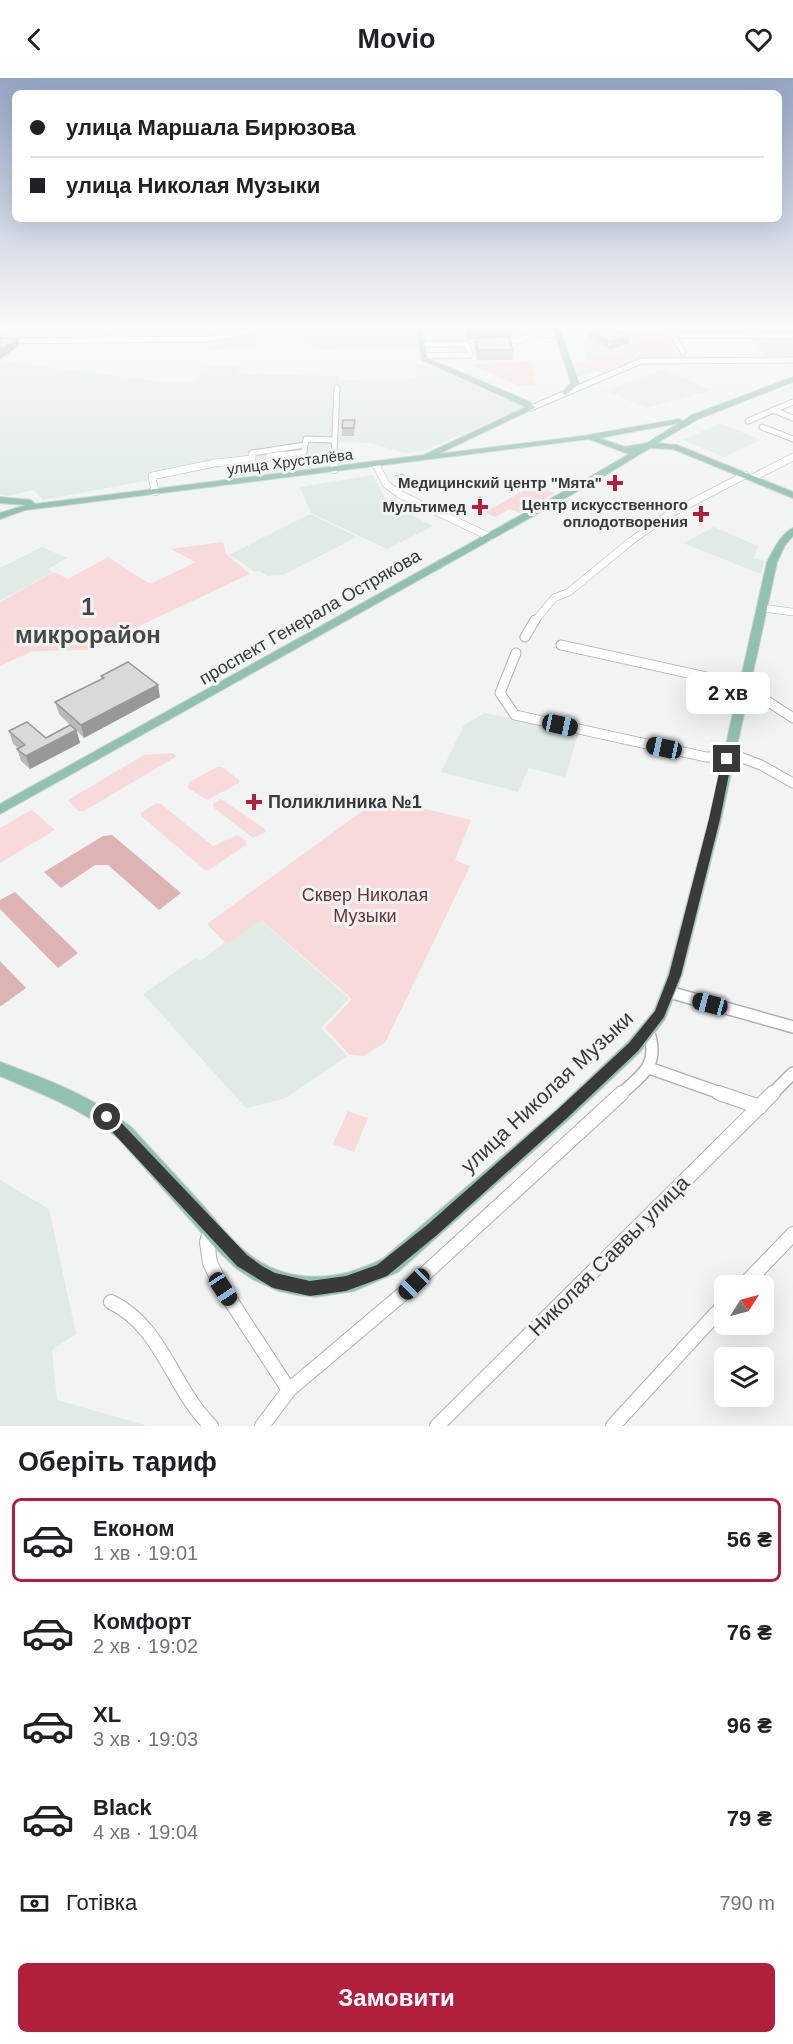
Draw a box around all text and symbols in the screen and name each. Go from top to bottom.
icon: back [18,23,51,56]
icon: heart [742,23,775,56]
text: Movio [358,24,436,54]
text: улица Маршала Бирюзова [66,115,356,140]
text: улица Николая Музыки [66,173,320,198]
street label: улица Хрусталёва [226,445,354,478]
place label: Медицинский центр "Мята" [398,474,602,491]
marker: Медицинский центр "Мята" [606,474,624,492]
place label: Центр искусственного оплодотворения [522,496,688,530]
place label: Мультимед [382,498,466,515]
marker: Мультимед [471,498,489,516]
marker: Центр искусственного оплодотворения [692,505,710,523]
street label: проспект Генерала Острякова [196,545,425,689]
district label: 1 микрорайон [15,593,161,648]
callout: 2 хв [685,672,769,714]
text: 2 хв [708,682,748,704]
car [541,712,579,738]
car [645,735,683,761]
route end [713,745,740,772]
place label: Поликлиника №1 [268,792,422,812]
marker: Поликлиника №1 [245,793,263,811]
park label: Сквер Николая Музыки [302,885,428,926]
car [690,991,730,1017]
street label: улица Николая Музыки [456,1006,637,1177]
route start [93,1103,120,1130]
street label: Николая Саввы улица [524,1171,694,1340]
car [395,1265,433,1303]
car [206,1269,240,1309]
north arrow [714,1275,774,1335]
map controls [714,1275,774,1407]
button: layers [714,1347,774,1407]
text: Оберіть тариф [18,1447,217,1477]
icon: car [21,1513,75,1567]
text: Економ [93,1516,175,1541]
text: 56 ₴ [727,1527,772,1552]
text: 1 хв · 19:01 [93,1542,198,1564]
icon: car [21,1606,75,1660]
text: Комфорт [93,1609,192,1634]
text: 76 ₴ [727,1620,772,1645]
text: 2 хв · 19:02 [93,1635,198,1657]
icon: car [21,1699,75,1753]
text: XL [93,1702,121,1727]
text: 96 ₴ [727,1713,772,1738]
text: 3 хв · 19:03 [93,1728,198,1750]
icon: car [21,1792,75,1846]
text: Black [93,1795,152,1820]
text: 79 ₴ [727,1806,772,1831]
text: 4 хв · 19:04 [93,1821,198,1843]
icon: cash [18,1887,51,1920]
text: Готівка [66,1890,137,1915]
text: 790 m [719,1892,775,1914]
button: Замовити [18,1963,775,2032]

